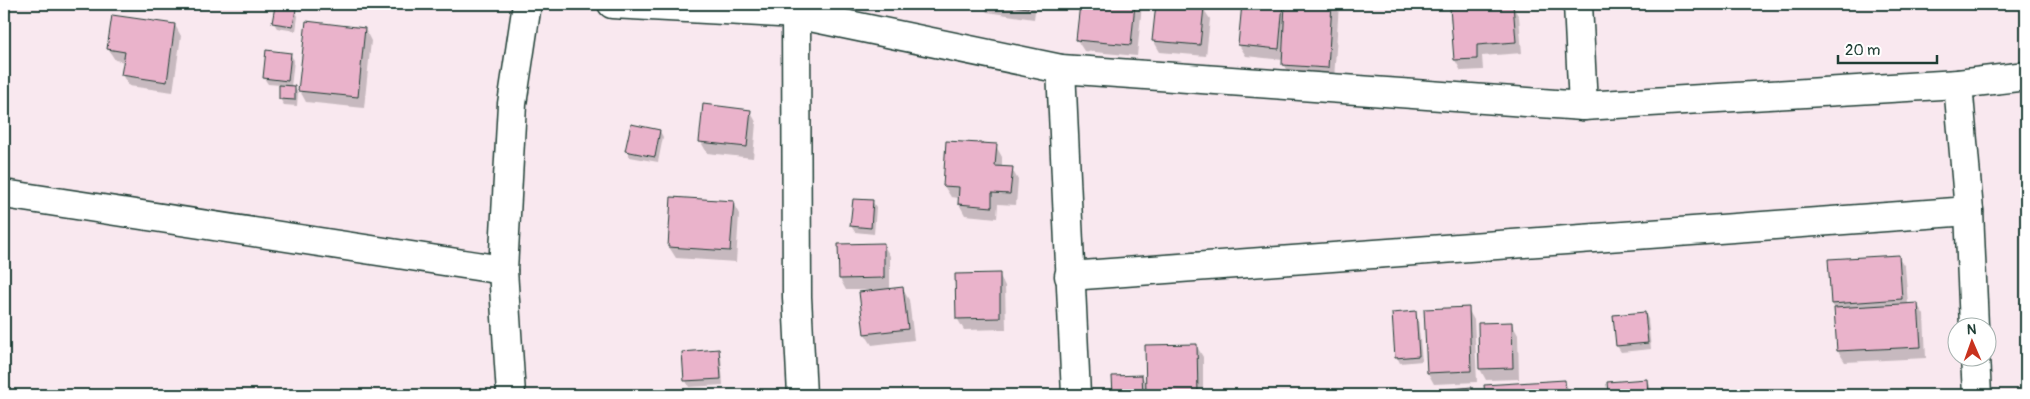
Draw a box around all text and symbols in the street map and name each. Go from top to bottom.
scale bar [1838,32,1936,64]
text: 20 m [1845,41,1880,60]
north arrow [1948,316,1998,366]
text: N [1967,321,1977,338]

